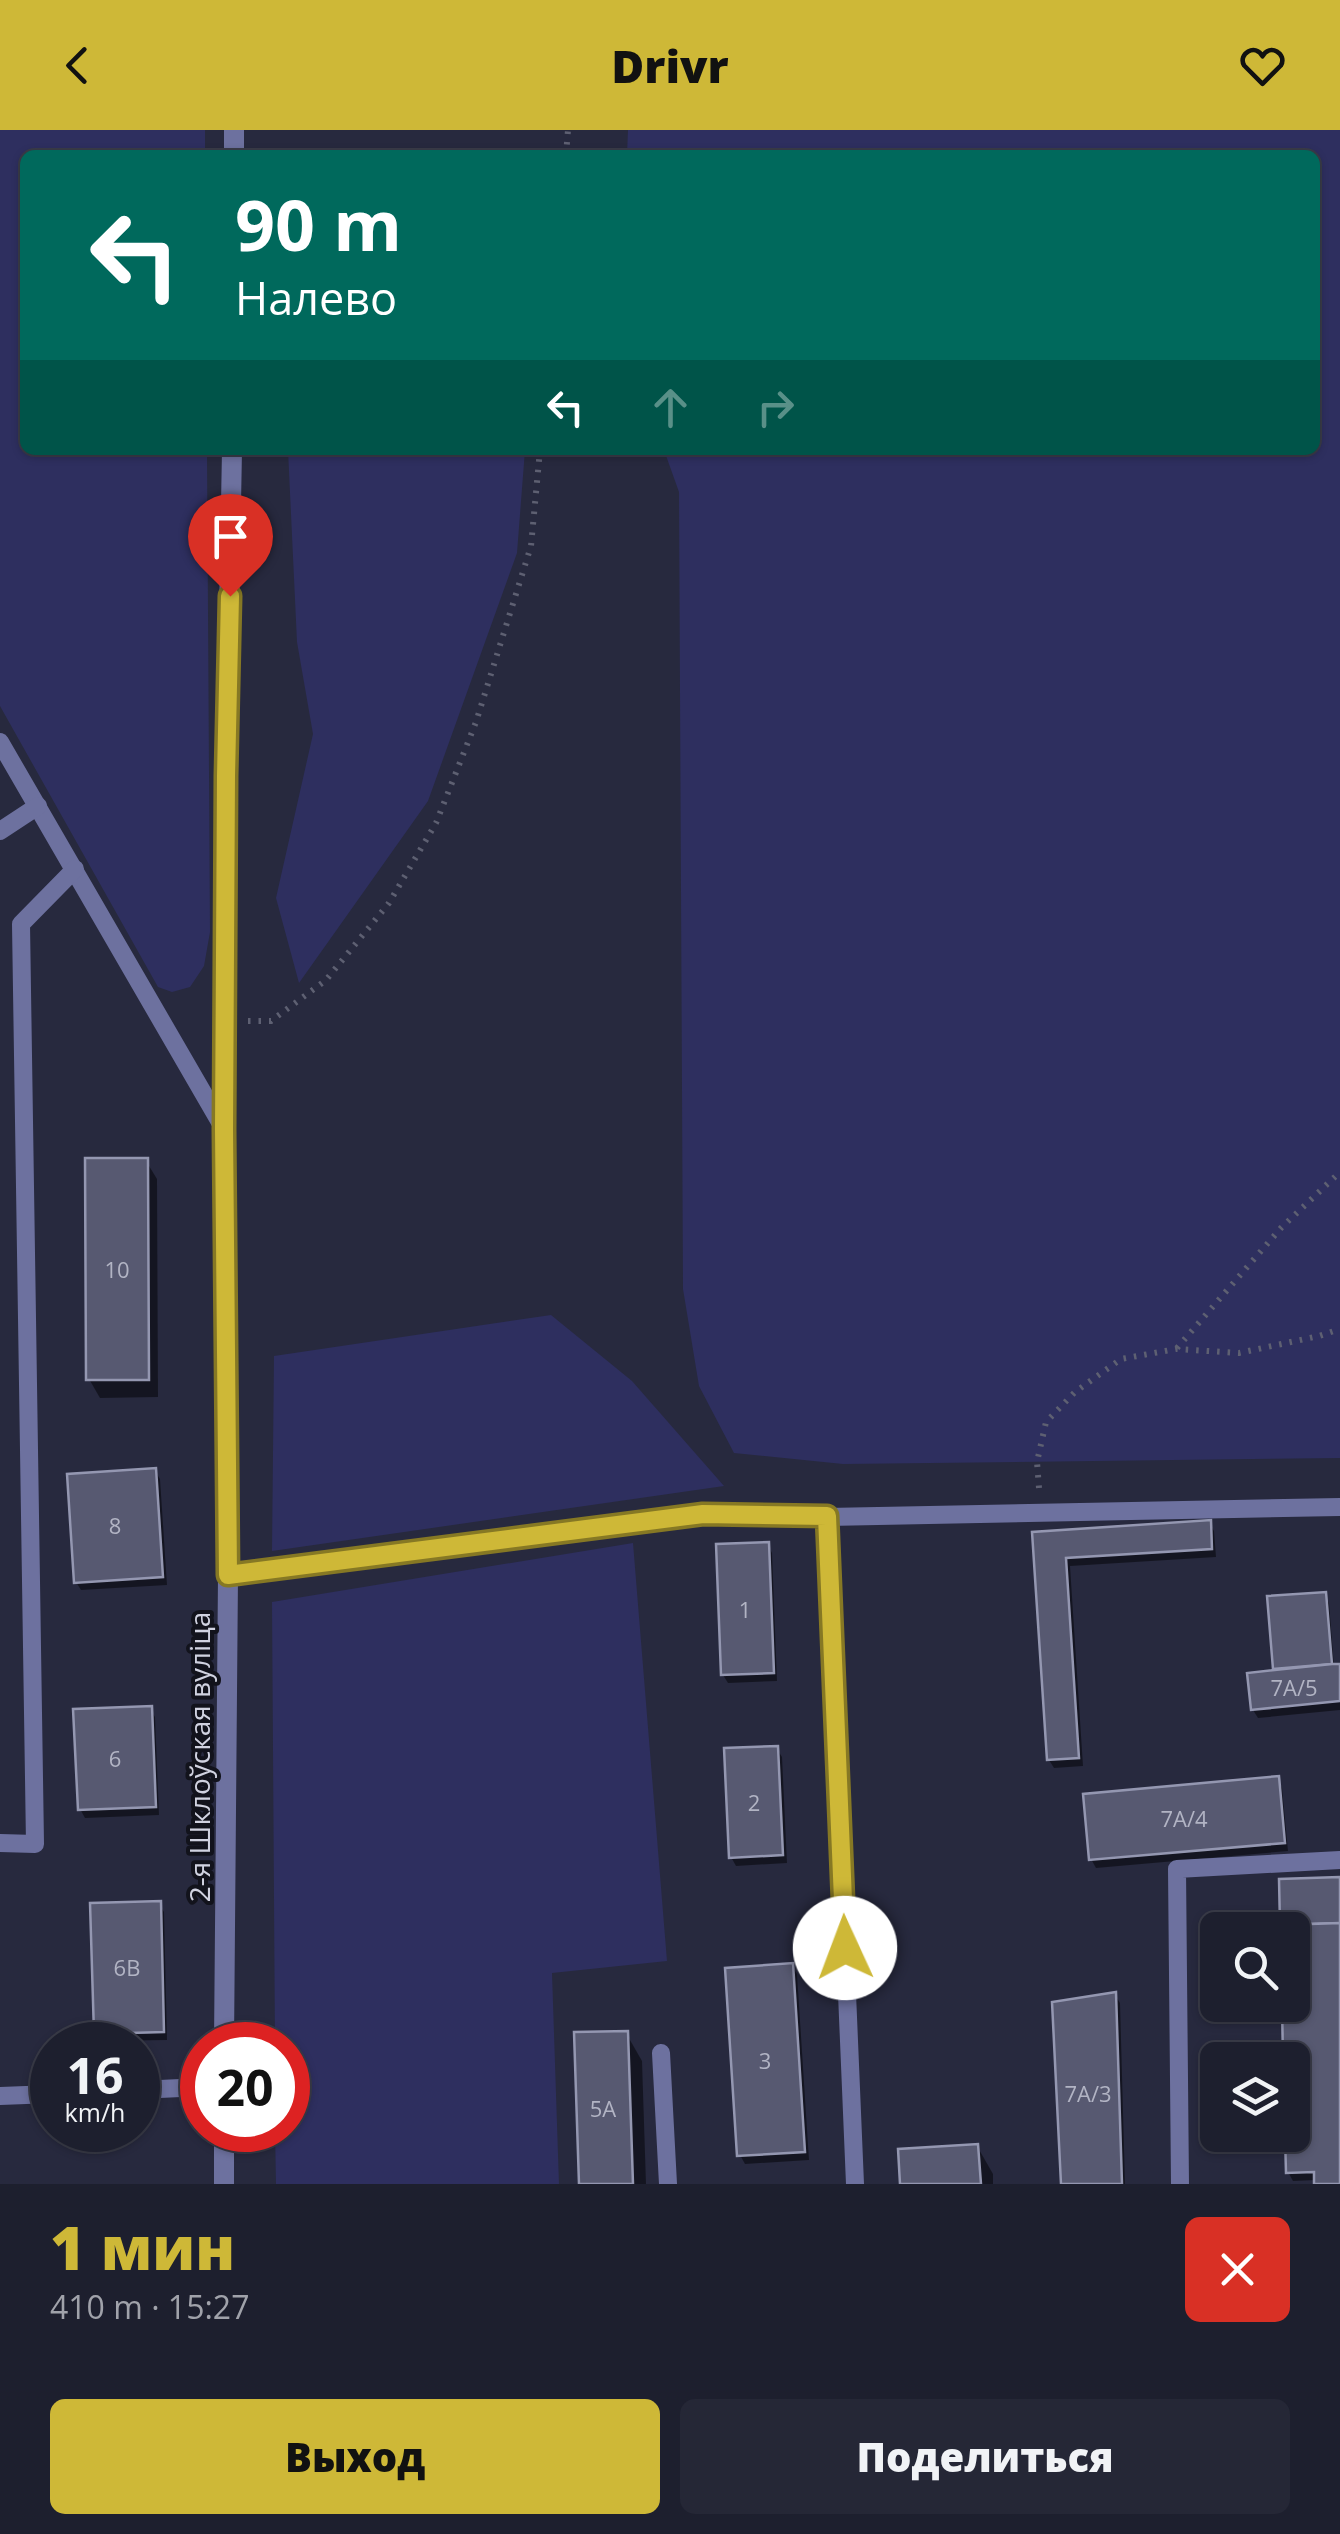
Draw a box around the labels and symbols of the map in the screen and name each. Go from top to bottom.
pin [188,494,273,597]
house number: 10 [104,1254,130,1284]
house number: 8 [109,1510,121,1540]
house number: 1 [739,1594,751,1624]
street label: 2-я Шклоўская вуліца [180,1612,218,1902]
house number: 7А/5 [1270,1672,1318,1702]
house number: 6 [109,1743,121,1773]
house number: 2 [748,1787,760,1817]
house number: 7А/4 [1160,1803,1208,1833]
position arrow [793,1896,897,2000]
house number: 6В [114,1952,140,1982]
speed limit sign: 20 [180,2022,310,2152]
house number: 3 [759,2045,771,2075]
house number: 7А/3 [1064,2078,1112,2108]
house number: 5А [590,2093,616,2123]

